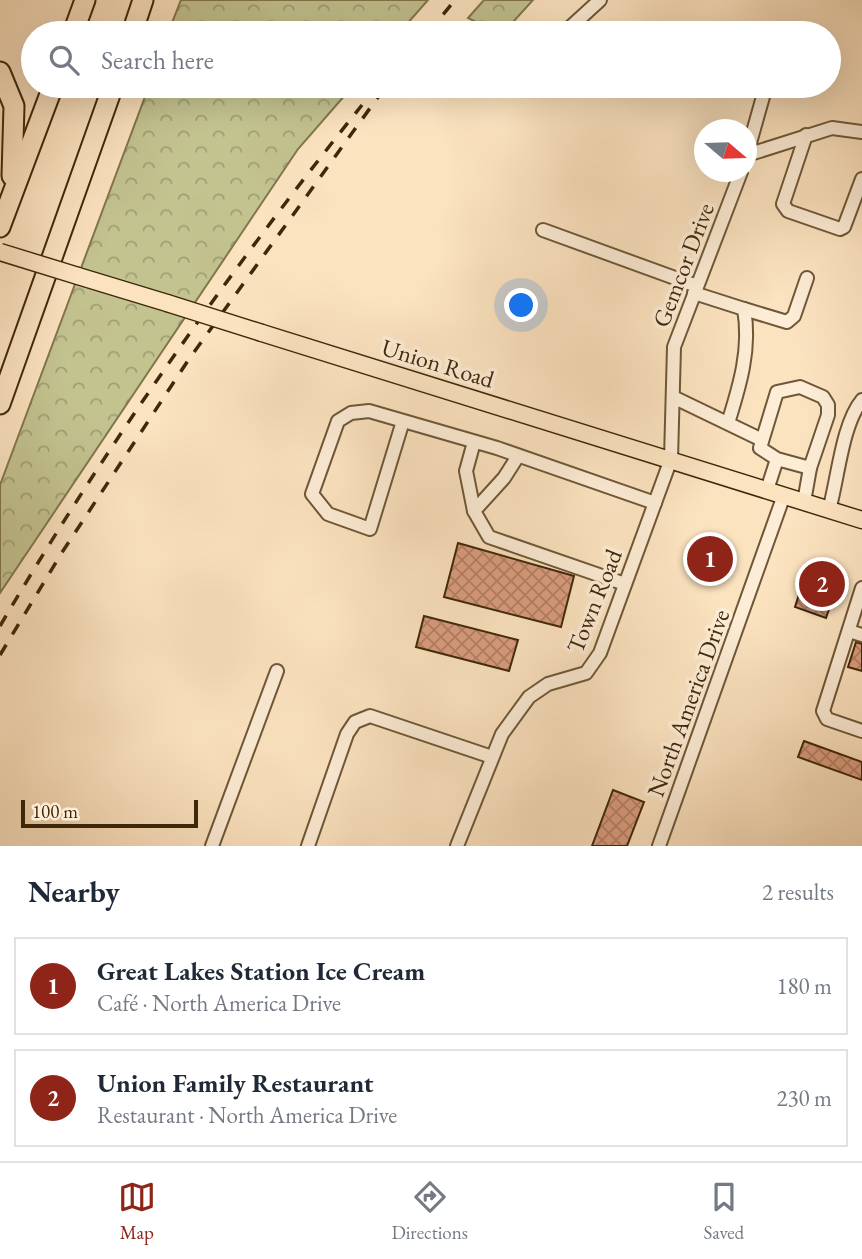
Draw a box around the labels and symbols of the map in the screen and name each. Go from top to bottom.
north arrow [694,119,757,182]
street label: Gemcor Drive [645,198,721,332]
your location [504,288,538,322]
street label: Union Road [378,331,499,395]
pin: 1 [687,533,733,585]
street label: Town Road [559,544,629,657]
pin: 2 [799,558,845,610]
street label: North America Drive [640,605,736,801]
scale bar [21,797,198,829]

